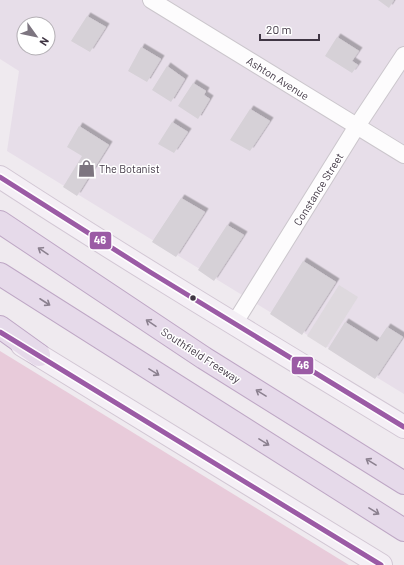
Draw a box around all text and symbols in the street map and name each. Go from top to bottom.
north arrow [16,16,56,56]
scale bar [260,16,319,42]
text: 20 m [266,22,292,36]
text: N [37,35,52,48]
street label: Ashton Avenue [245,54,312,102]
street label: Constance Street [290,150,346,228]
shop icon: The Botanist [76,158,96,178]
place label: The Botanist [99,162,160,175]
line badge: 46 [89,231,112,250]
text: 46 [94,233,106,246]
one-way arrow [38,247,49,255]
unlabelled marker [188,293,198,303]
one-way arrow [39,298,50,306]
one-way arrow [146,319,157,327]
street label: Southfield Freeway [159,325,243,385]
line badge: 46 [291,356,314,375]
text: 46 [297,358,309,371]
one-way arrow [148,368,159,376]
one-way arrow [256,389,267,397]
one-way arrow [258,438,270,446]
one-way arrow [365,458,377,466]
one-way arrow [368,507,379,515]

